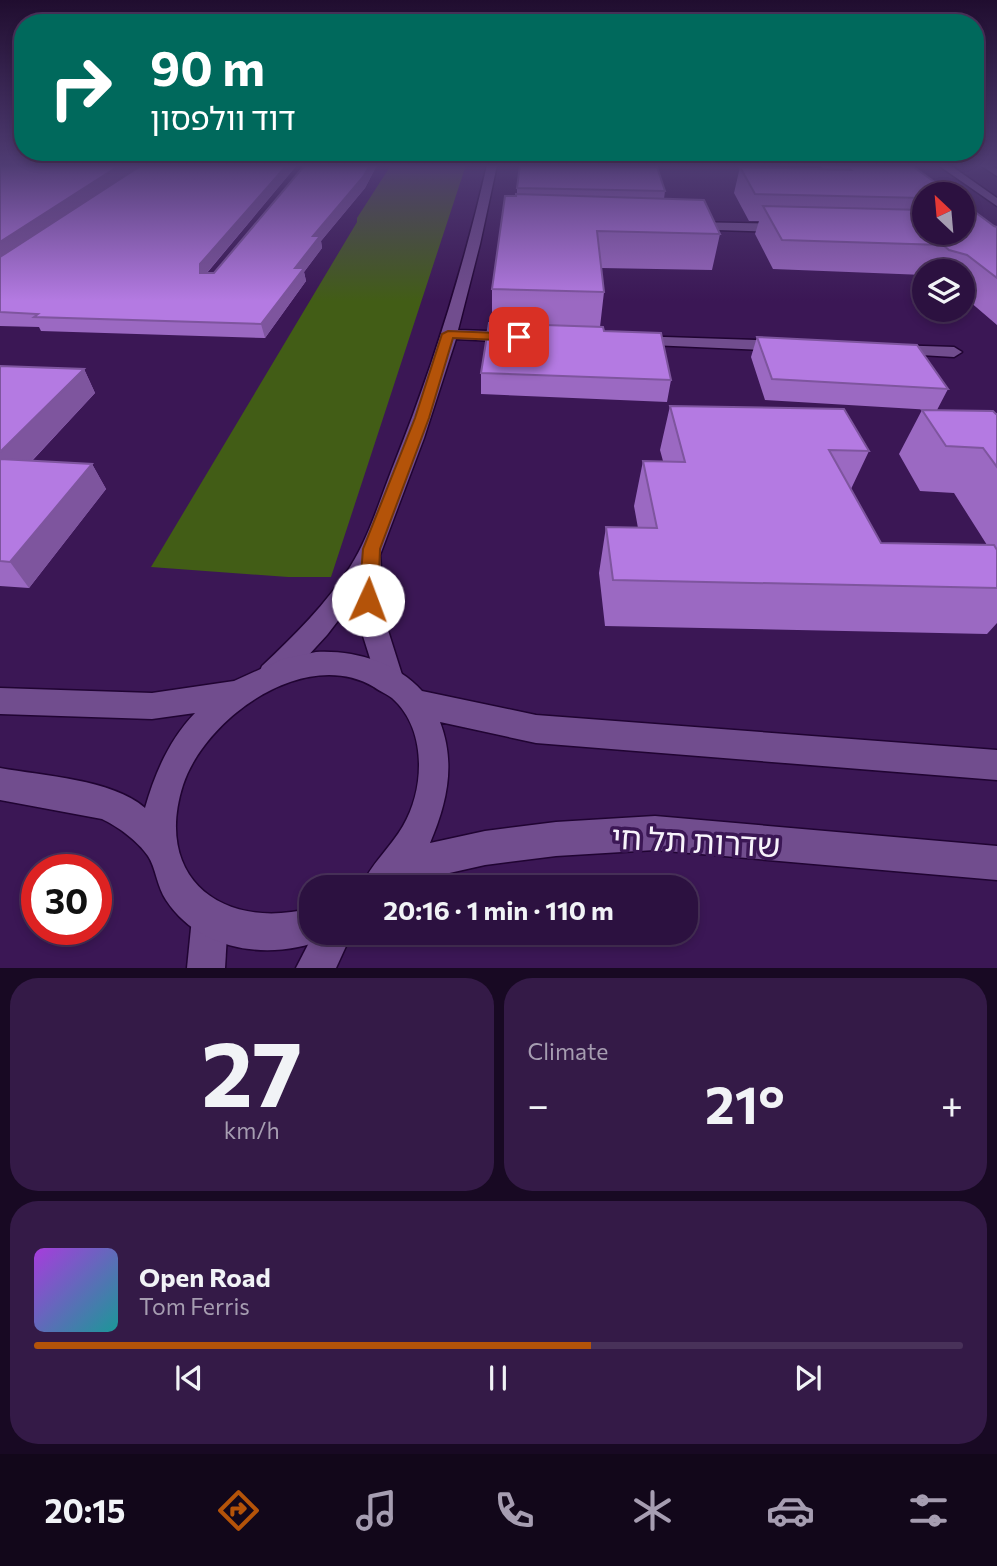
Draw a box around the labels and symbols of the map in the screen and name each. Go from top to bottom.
north arrow [912,182,975,245]
pin [489,307,549,367]
position arrow [331,563,405,637]
street label: שדרות תל חי [611,816,782,864]
speed limit sign: 30 [21,854,112,945]

